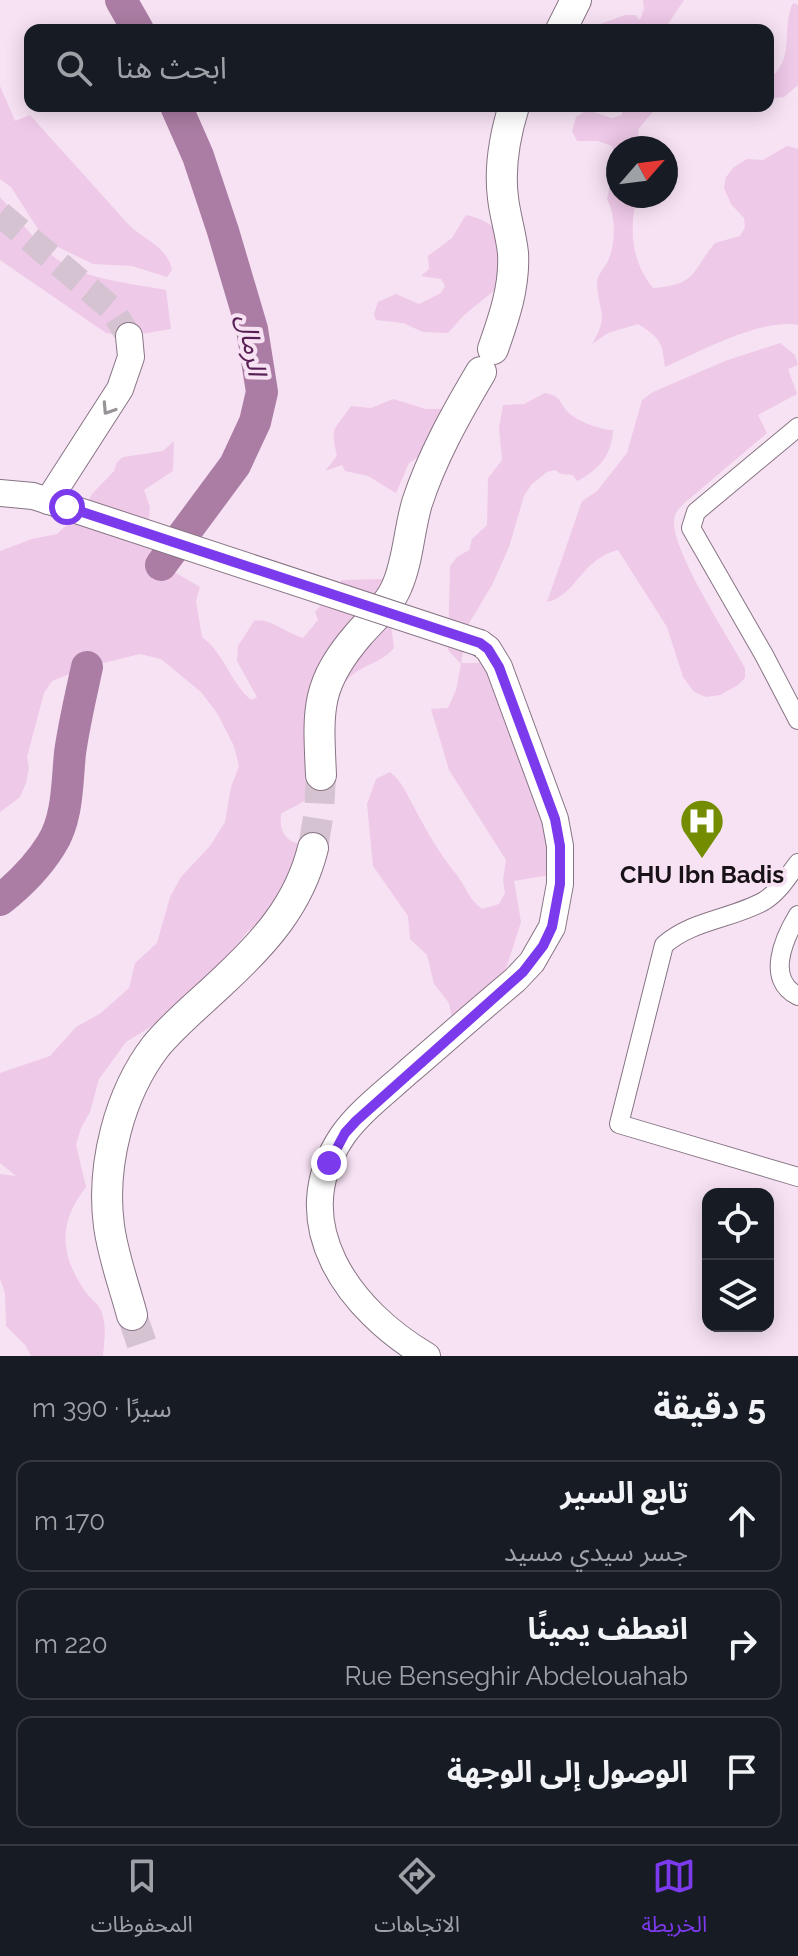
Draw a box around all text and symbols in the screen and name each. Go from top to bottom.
search box [24,24,774,112]
icon: search [52,46,96,90]
text: ابحث هنا [116,50,227,85]
north arrow [606,136,678,208]
water label: الرمال [230,312,273,381]
one-way arrow [103,400,118,414]
route start [49,489,85,525]
hospital icon: CHU Ibn Badis [678,797,726,860]
place label: CHU Ibn Badis [620,860,784,889]
route end [311,1145,347,1181]
map controls [702,1188,774,1332]
button: locate [702,1188,774,1260]
button: layers [702,1260,774,1332]
text: 5 دقيقة [653,1387,766,1427]
text: سيرًا · 390 m [32,1393,172,1423]
text: تابع السير [560,1475,688,1510]
icon: ahead [720,1499,764,1543]
text: 170 m [34,1506,105,1536]
text: جسر سيدي مسيد [504,1537,688,1567]
text: انعطف يمينًا [527,1611,688,1646]
icon: right [720,1622,764,1666]
text: 220 m [34,1629,108,1659]
text: Rue Benseghir Abdelouahab [345,1661,688,1691]
icon: arrive [720,1750,764,1794]
text: الوصول إلى الوجهة [447,1754,688,1789]
tab: المحفوظات [91,1854,193,1948]
tab: الاتجاهات [374,1854,460,1948]
tab: الخريطة [641,1854,707,1948]

